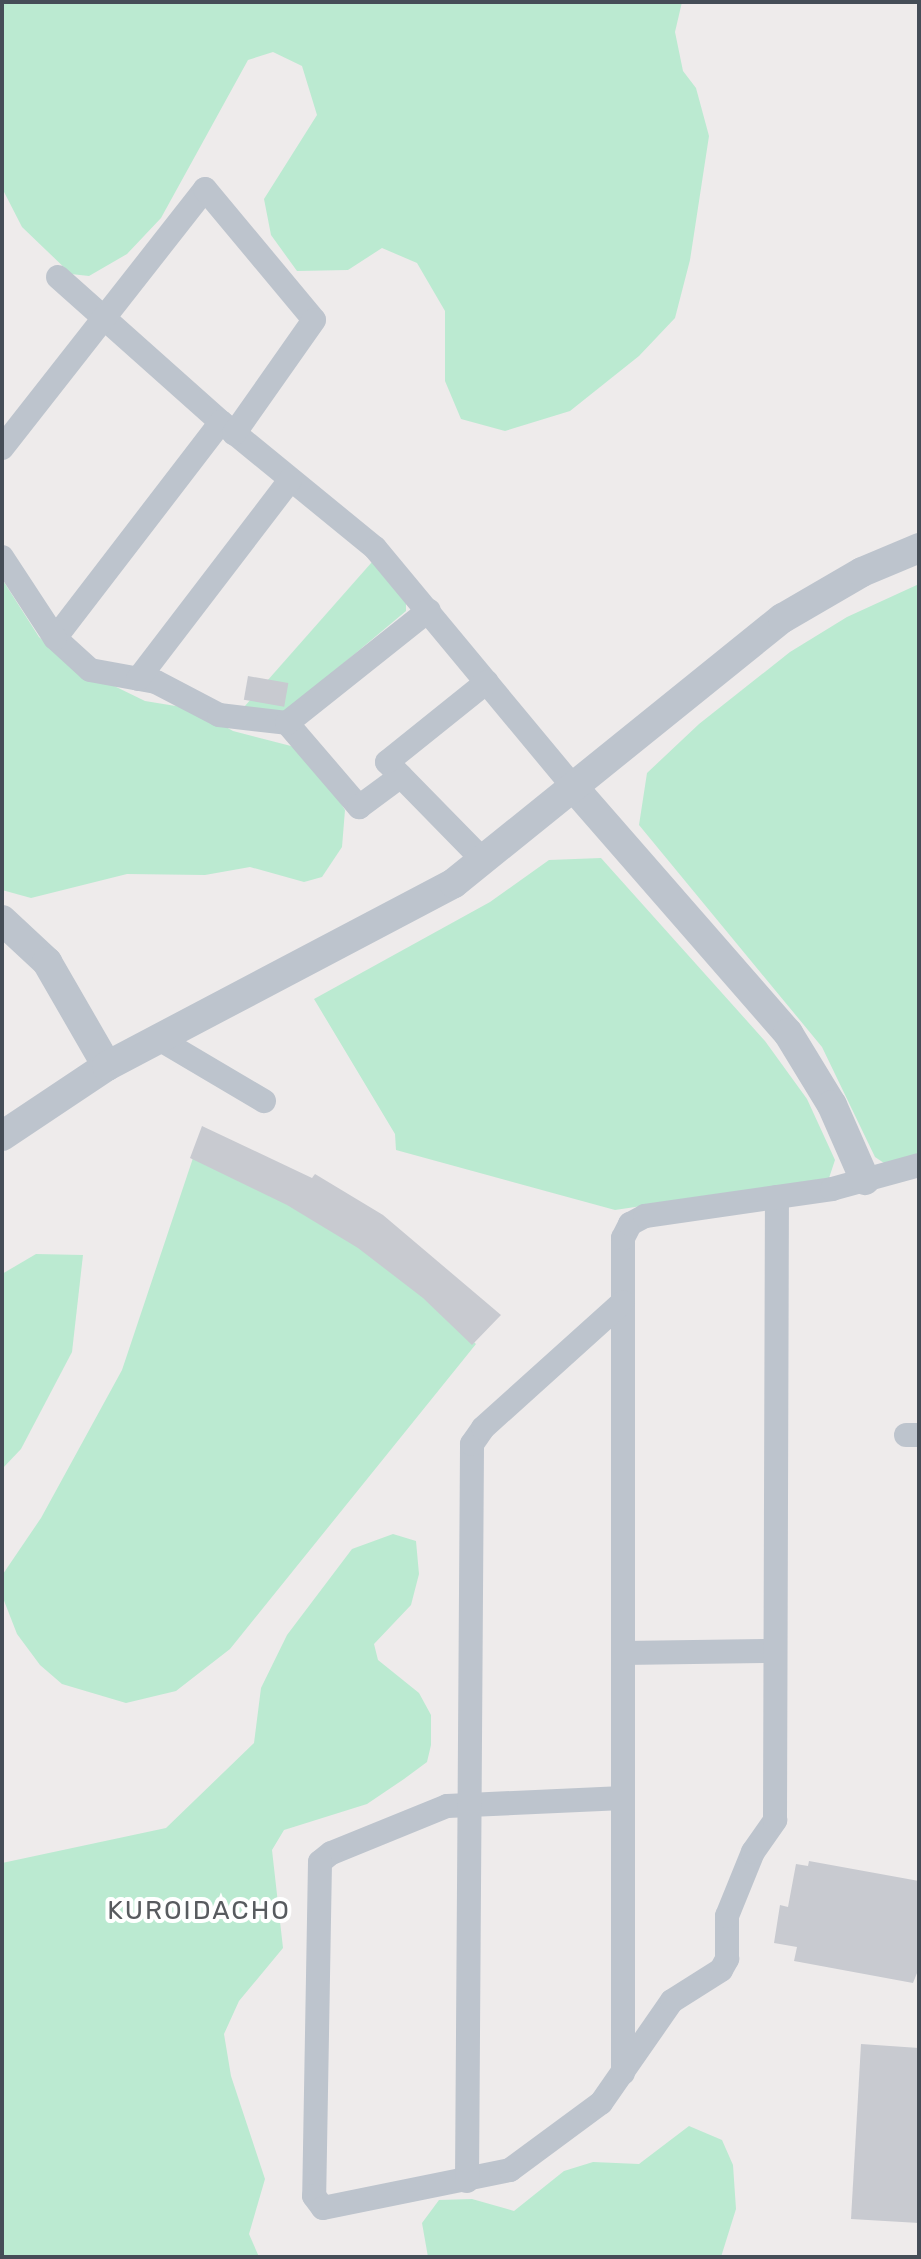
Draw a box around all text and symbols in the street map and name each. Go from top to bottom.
district label: KUROIDACHO [107,1895,291,1927]

